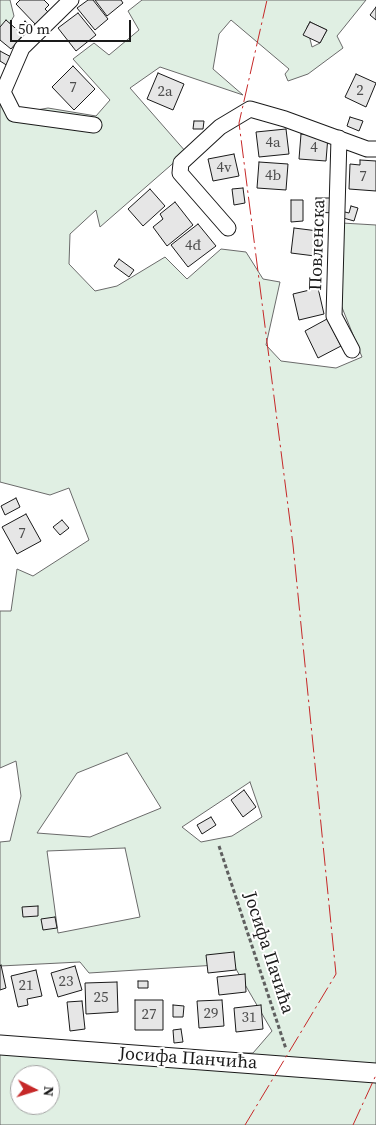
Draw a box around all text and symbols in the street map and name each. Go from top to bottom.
scale bar [12,10,134,42]
text: 50 m [18,18,50,39]
house number: 7 [69,79,77,97]
house number: 2 [356,82,364,100]
house number: 2a [157,83,173,101]
house number: 4a [265,134,281,152]
house number: 4 [310,139,318,157]
house number: 4v [216,159,232,177]
house number: 4b [265,167,281,185]
house number: 7 [359,168,367,186]
street label: Повленска [306,199,330,291]
house number: 4đ [185,237,201,255]
house number: 7 [18,525,26,543]
street label: Јосифа Пачића [238,889,298,1017]
house number: 23 [59,973,73,991]
house number: 21 [19,977,33,995]
house number: 25 [94,989,108,1007]
house number: 29 [204,1005,218,1023]
house number: 27 [142,1006,156,1024]
house number: 31 [242,1009,256,1027]
street label: Јосифа Панчића [118,1043,258,1075]
north arrow [10,1065,60,1115]
text: N [39,1085,59,1097]

